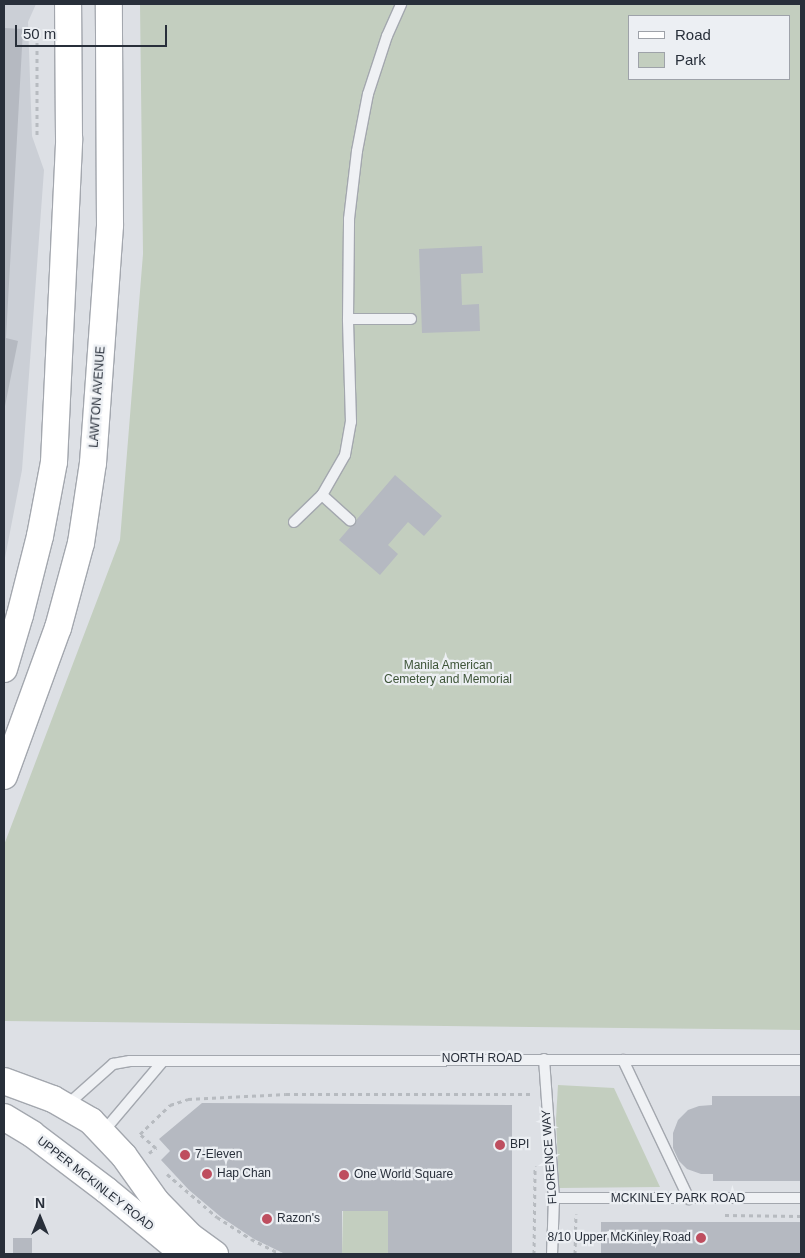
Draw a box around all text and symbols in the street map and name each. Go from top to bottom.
scale bar [18,15,170,47]
legend [628,15,790,80]
text: 50 m [23,25,56,42]
text: Road [675,26,711,43]
text: Park [675,51,706,68]
street label: LAWTON AVENUE [87,345,109,449]
park label: Manila American Cemetery and Memorial [384,659,512,687]
street label: NORTH ROAD [442,1052,522,1066]
street label: FLORENCE WAY [540,1109,560,1205]
street label: UPPER MCKINLEY ROAD [34,1134,156,1234]
place label: BPI [510,1138,529,1152]
marker: BPI [494,1139,506,1151]
place label: 7-Eleven [195,1148,242,1162]
marker: 7-Eleven [179,1149,191,1161]
place label: Hap Chan [217,1167,271,1181]
marker: Hap Chan [201,1168,213,1180]
place label: One World Square [354,1168,453,1182]
marker: One World Square [338,1169,350,1181]
street label: MCKINLEY PARK ROAD [611,1192,745,1206]
north arrow [15,1193,65,1243]
place label: Razon's [277,1212,320,1226]
marker: Razon's [261,1213,273,1225]
place label: 8/10 Upper McKinley Road [548,1231,691,1245]
marker: 8/10 Upper McKinley Road [695,1232,707,1244]

